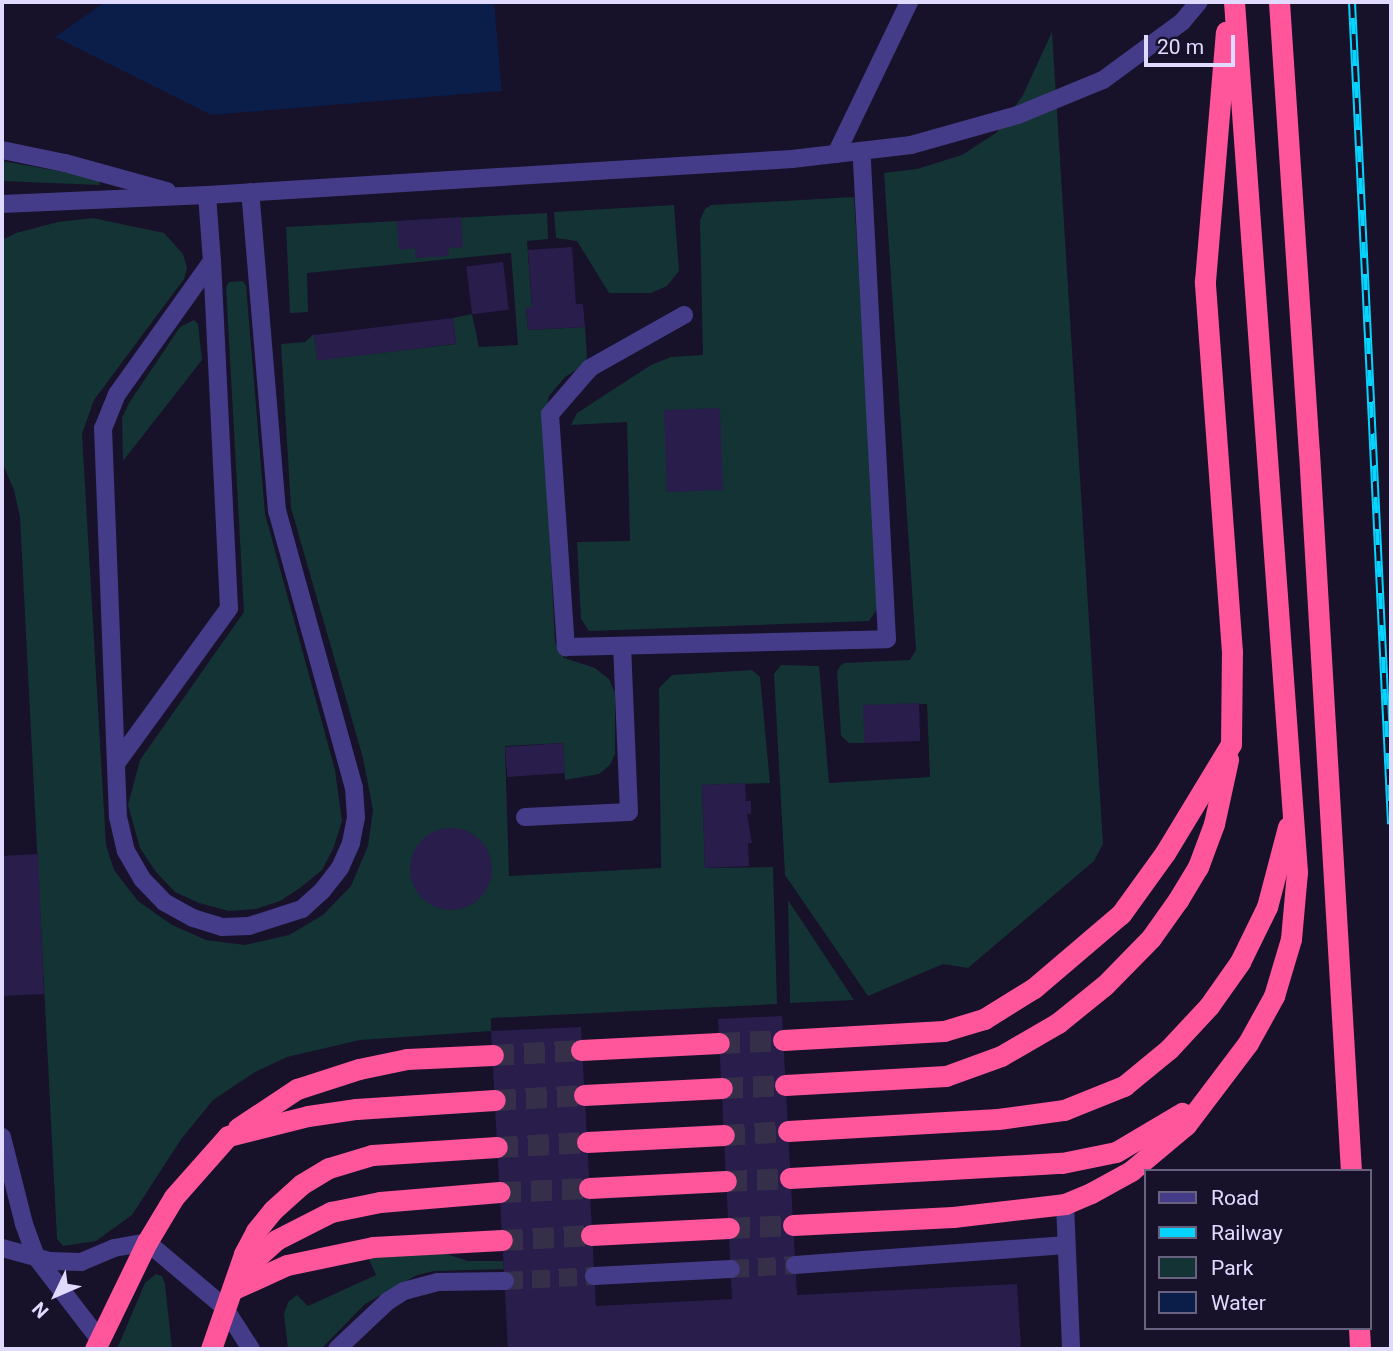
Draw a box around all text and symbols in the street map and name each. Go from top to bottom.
scale bar [1148,21,1239,65]
text: 20 m [1157,35,1204,59]
legend [1144,1169,1372,1330]
text: Road [1211,1186,1259,1210]
text: Railway [1211,1221,1283,1245]
text: Park [1211,1256,1253,1280]
north arrow [21,1260,91,1330]
text: Water [1211,1291,1266,1315]
text: N [28,1297,53,1323]

